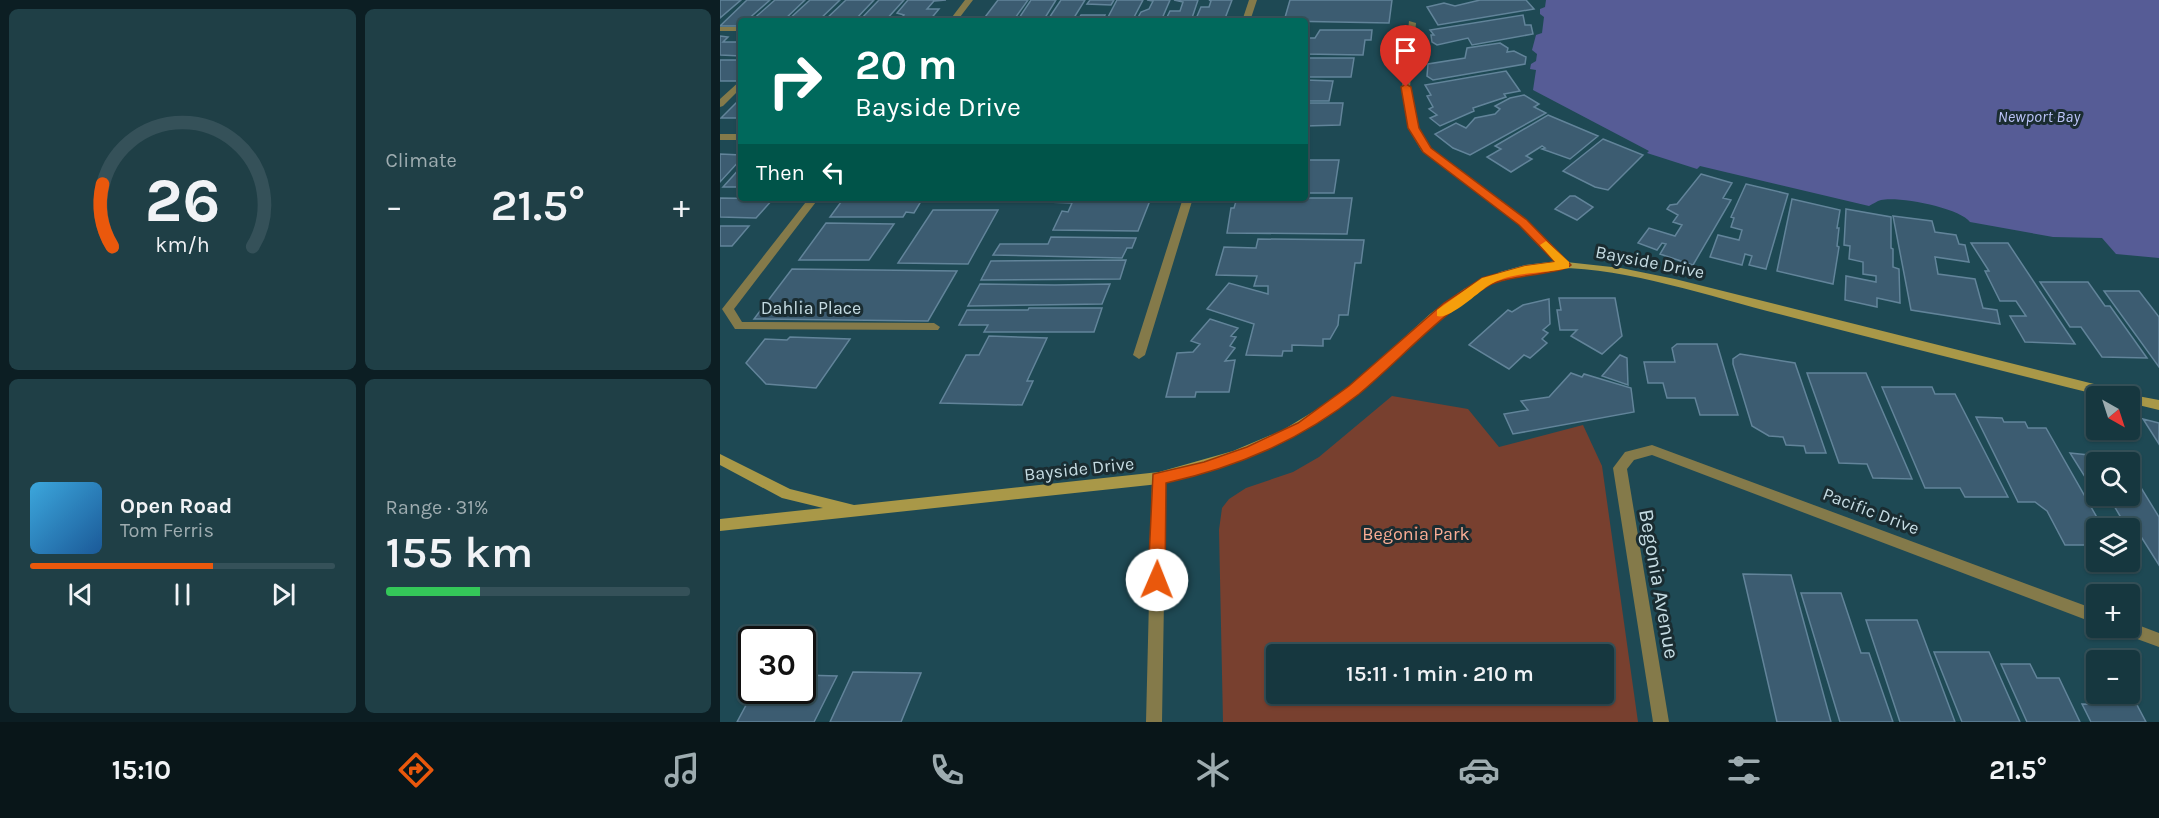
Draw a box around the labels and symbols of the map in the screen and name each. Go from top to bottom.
pin [1380,25,1431,87]
water label: Newport Bay [1998,107,2081,126]
street label: Bayside Drive [1594,241,1706,283]
street label: Dahlia Place [761,297,861,319]
north arrow [2086,386,2140,440]
street label: Bayside Drive [1023,452,1135,486]
street label: Pacific Drive [1820,483,1922,539]
street label: Begonia Avenue [1634,507,1684,661]
park label: Begonia Park [1362,523,1470,545]
position arrow [1125,548,1189,612]
speed limit sign: 30 [738,626,816,704]

